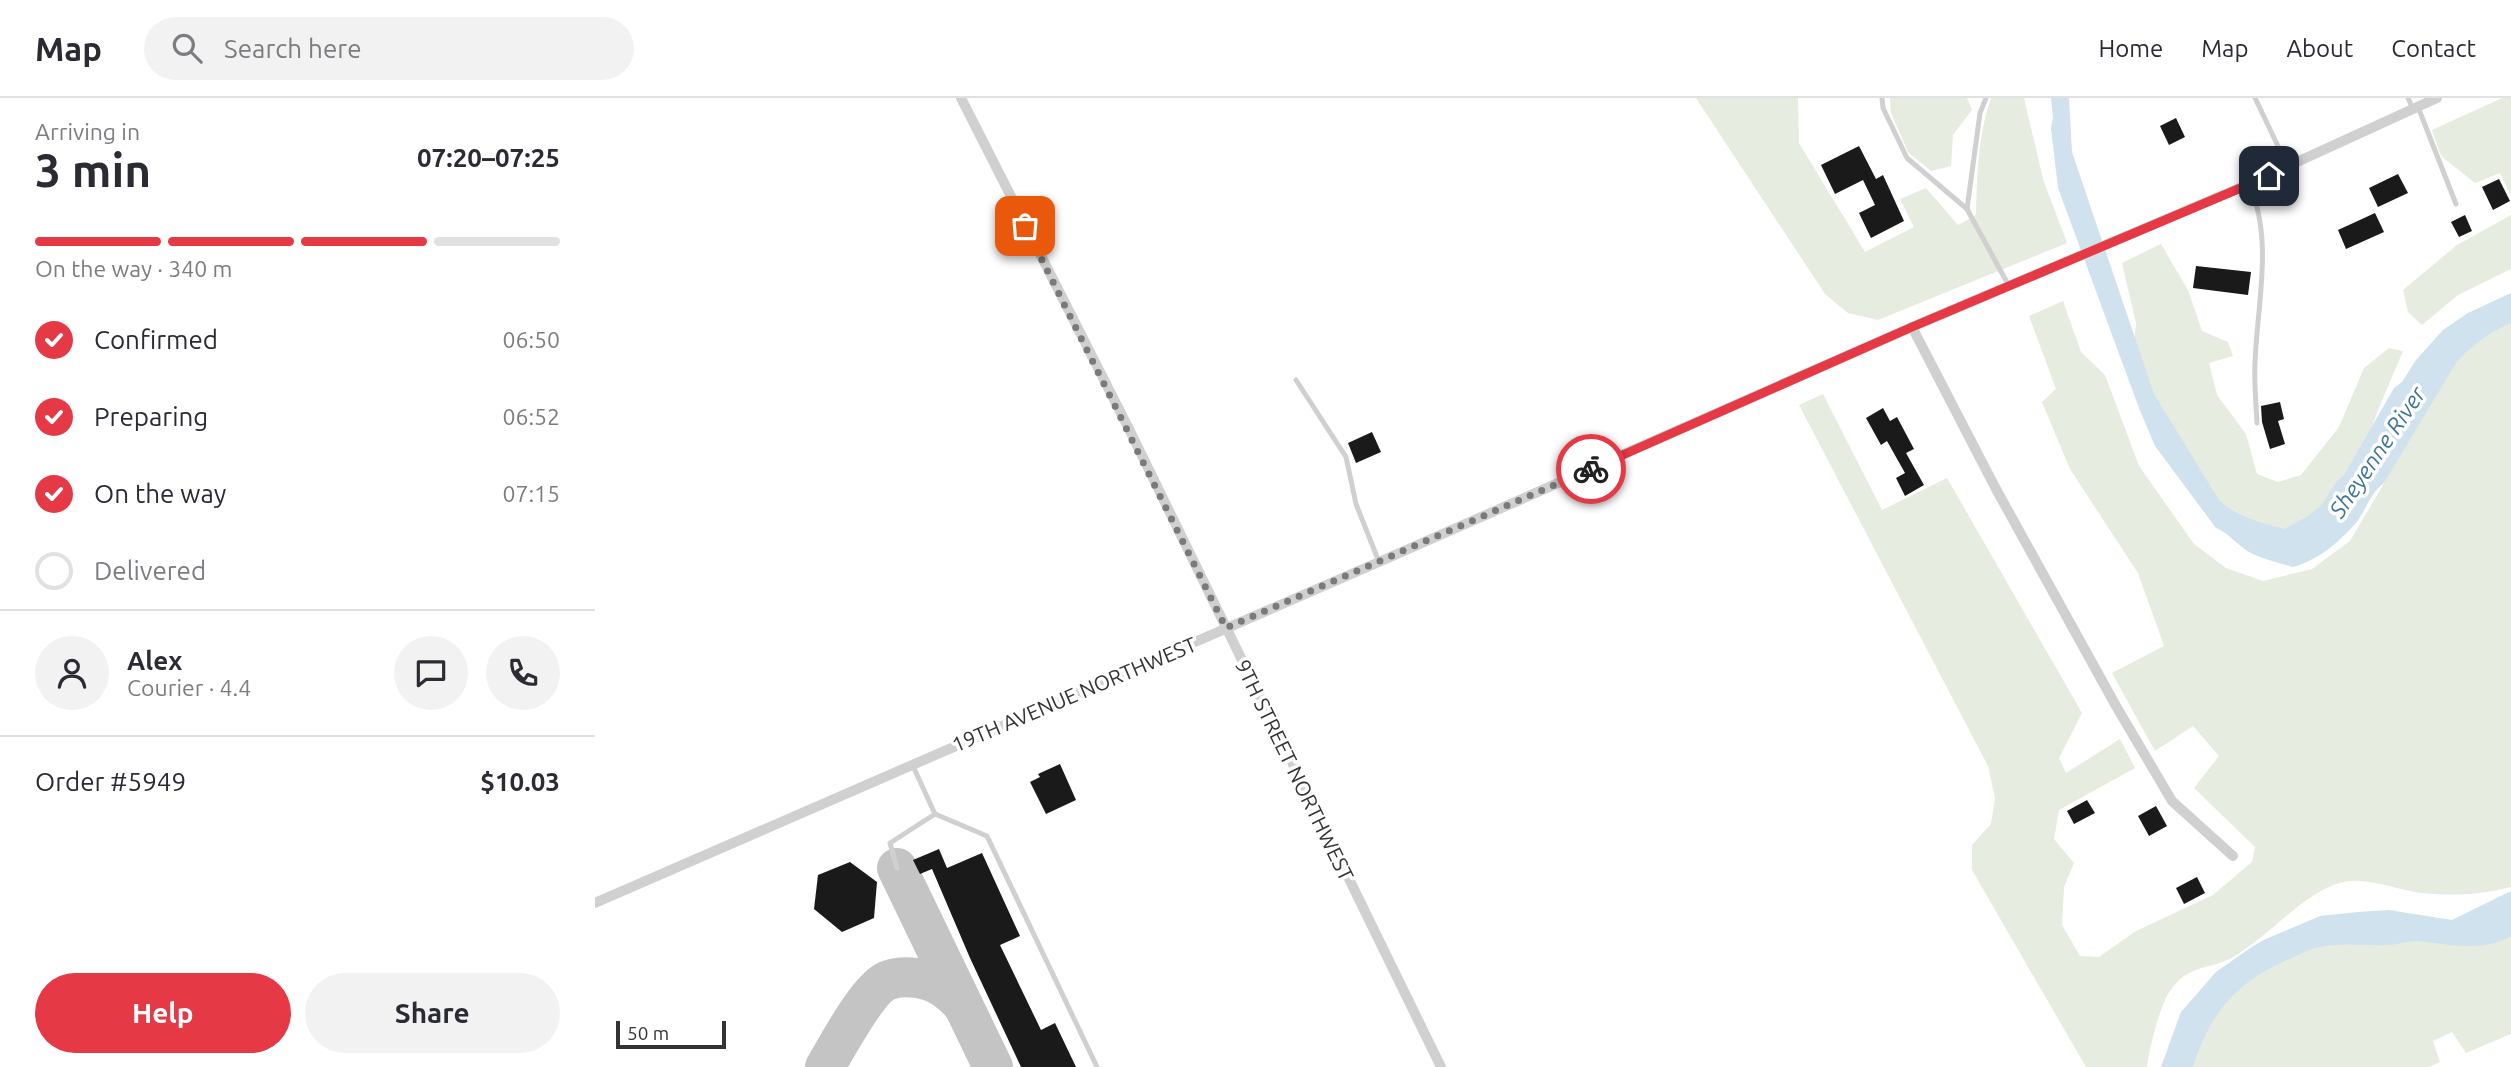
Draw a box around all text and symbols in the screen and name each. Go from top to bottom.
search box [144,17,634,80]
icon: search [168,29,206,67]
text: Map [35,30,102,67]
text: Search here [224,34,362,63]
text: Home [2098,35,2163,62]
text: Map [2201,35,2248,62]
text: About [2286,35,2353,62]
text: Contact [2391,35,2476,62]
text: Arriving in [35,119,140,144]
text: 07:20–07:25 [417,143,560,172]
text: 3 min [35,144,151,196]
pin [2239,146,2299,206]
icon: home [2250,157,2288,195]
pin [995,196,1055,256]
icon: bag [1006,207,1044,245]
text: On the way · 340 m [35,256,232,281]
icon: check [35,321,73,359]
text: Confirmed [94,325,218,354]
text: 06:50 [502,327,560,352]
water label: Sheyenne River [2324,381,2431,523]
icon: check [35,398,73,436]
text: Preparing [94,402,208,431]
text: 06:52 [502,404,560,429]
courier [1556,434,1626,504]
icon: bike [1572,450,1610,488]
icon: check [35,475,73,513]
text: On the way [94,479,226,508]
text: 07:15 [502,481,560,506]
text: Delivered [94,556,206,585]
street label: 19TH AVENUE NORTHWEST [948,631,1200,756]
button: person [35,636,109,710]
button: chat [394,636,468,710]
button: phone [486,636,560,710]
text: Alex [127,646,182,675]
street label: 9TH STREET NORTHWEST [1231,655,1359,885]
text: Courier · 4.4 [127,675,251,700]
text: Order #5949 [35,767,186,796]
text: $10.03 [480,767,560,796]
button: Help [35,973,291,1053]
button: Share [305,973,560,1053]
scale bar [616,1018,726,1050]
text: 50 m [627,1022,669,1044]

